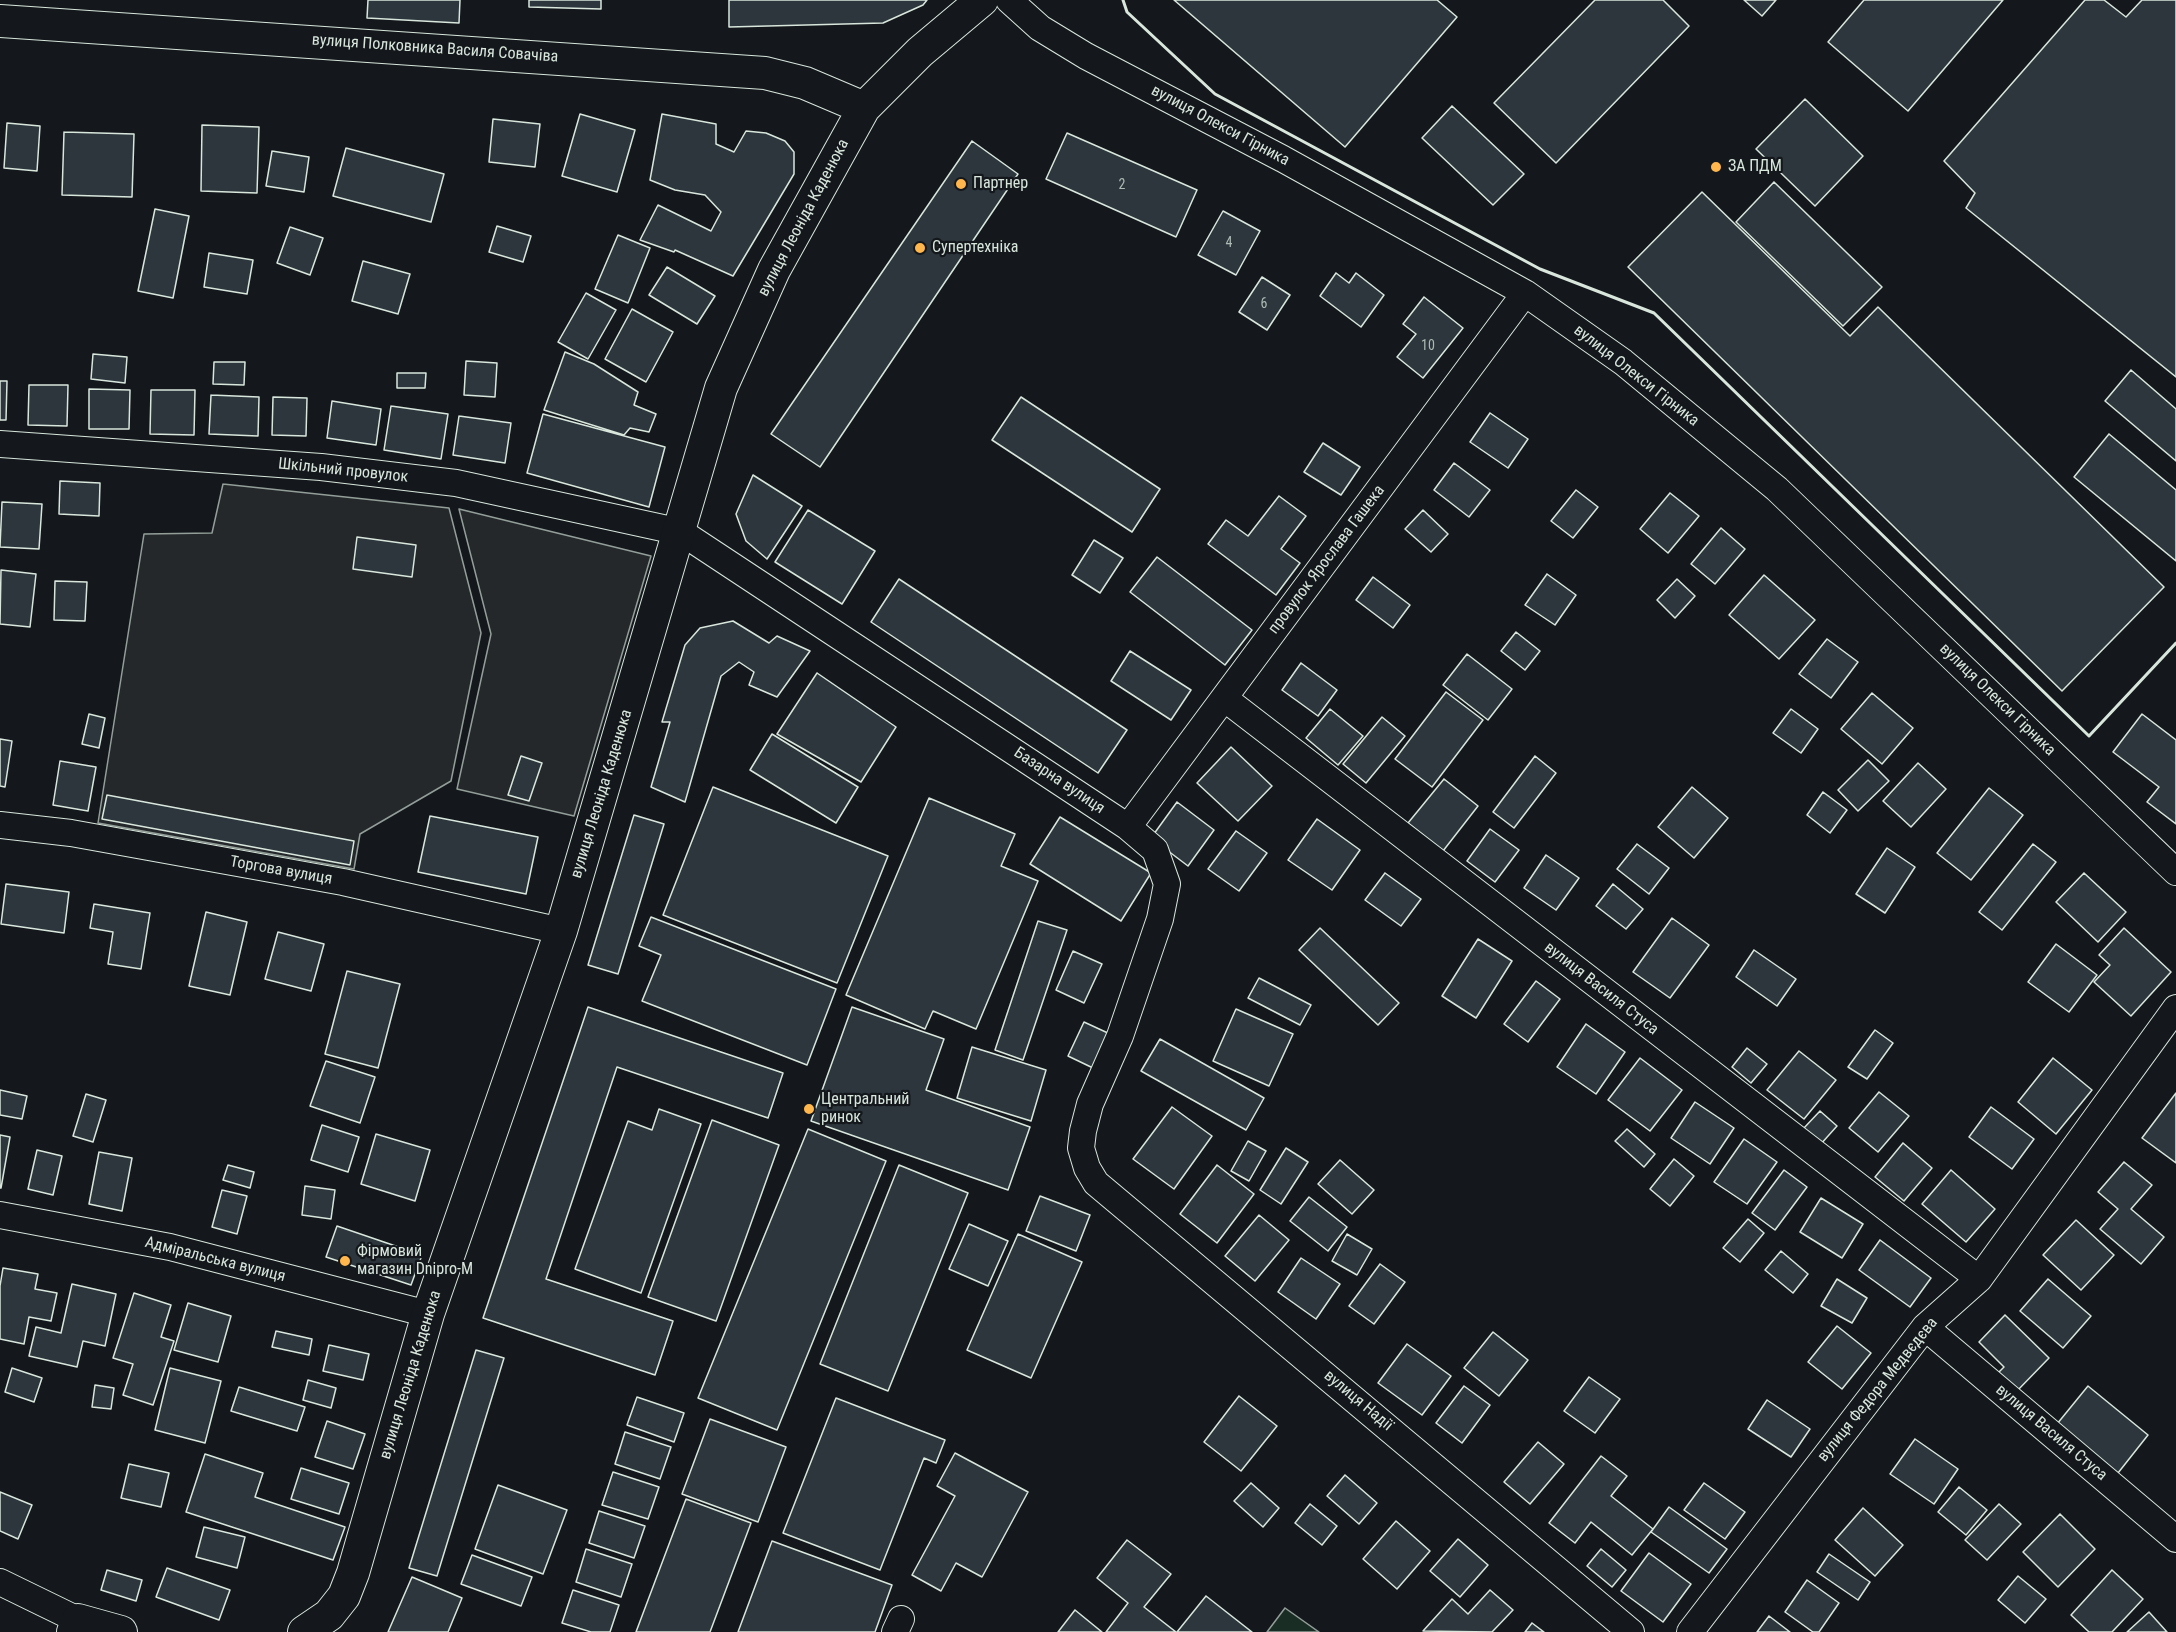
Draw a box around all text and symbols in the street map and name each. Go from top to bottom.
street label: вулиця Полковника Василя Совачіва [311,31,559,67]
street label: вулиця Олекси Гірника [1148,81,1292,171]
street label: вулиця Леоніда Каденюка [754,136,854,300]
place label: ЗА ПДМ [1728,157,1782,177]
marker: ЗА ПДМ [1709,160,1723,174]
place label: Партнер [973,174,1028,194]
marker: Партнер [954,177,968,191]
house number: 2 [1119,177,1125,193]
house number: 4 [1226,235,1232,251]
place label: Супертехніка [932,238,1019,258]
marker: Супертехніка [913,241,927,255]
house number: 6 [1261,296,1267,312]
street label: вулиця Олекси Гірника [1570,321,1702,431]
house number: 10 [1421,338,1435,354]
street label: Шкільний провулок [277,455,409,487]
street label: провулок Ярослава Гашека [1265,482,1389,638]
street label: вулиця Олекси Гірника [1935,640,2059,760]
street label: вулиця Леоніда Каденюка [567,707,637,881]
street label: Базарна вулиця [1010,744,1108,818]
street label: Торгова вулиця [228,853,334,889]
street label: вулиця Василя Стуса [1540,938,1662,1040]
place label: Центральний ринок [821,1090,909,1128]
marker: Центральний ринок [802,1102,816,1116]
street label: Адміральська вулиця [143,1233,287,1287]
place label: Фірмовий магазин Dnipro-M [357,1242,473,1280]
marker: Фірмовий магазин Dnipro-M [338,1254,352,1268]
street label: вулиця Леоніда Каденюка [376,1288,446,1462]
street label: вулиця Федора Медвєдєва [1814,1314,1942,1466]
street label: вулиця Надії [1320,1367,1396,1435]
street label: вулиця Василя Стуса [1991,1381,2111,1485]

